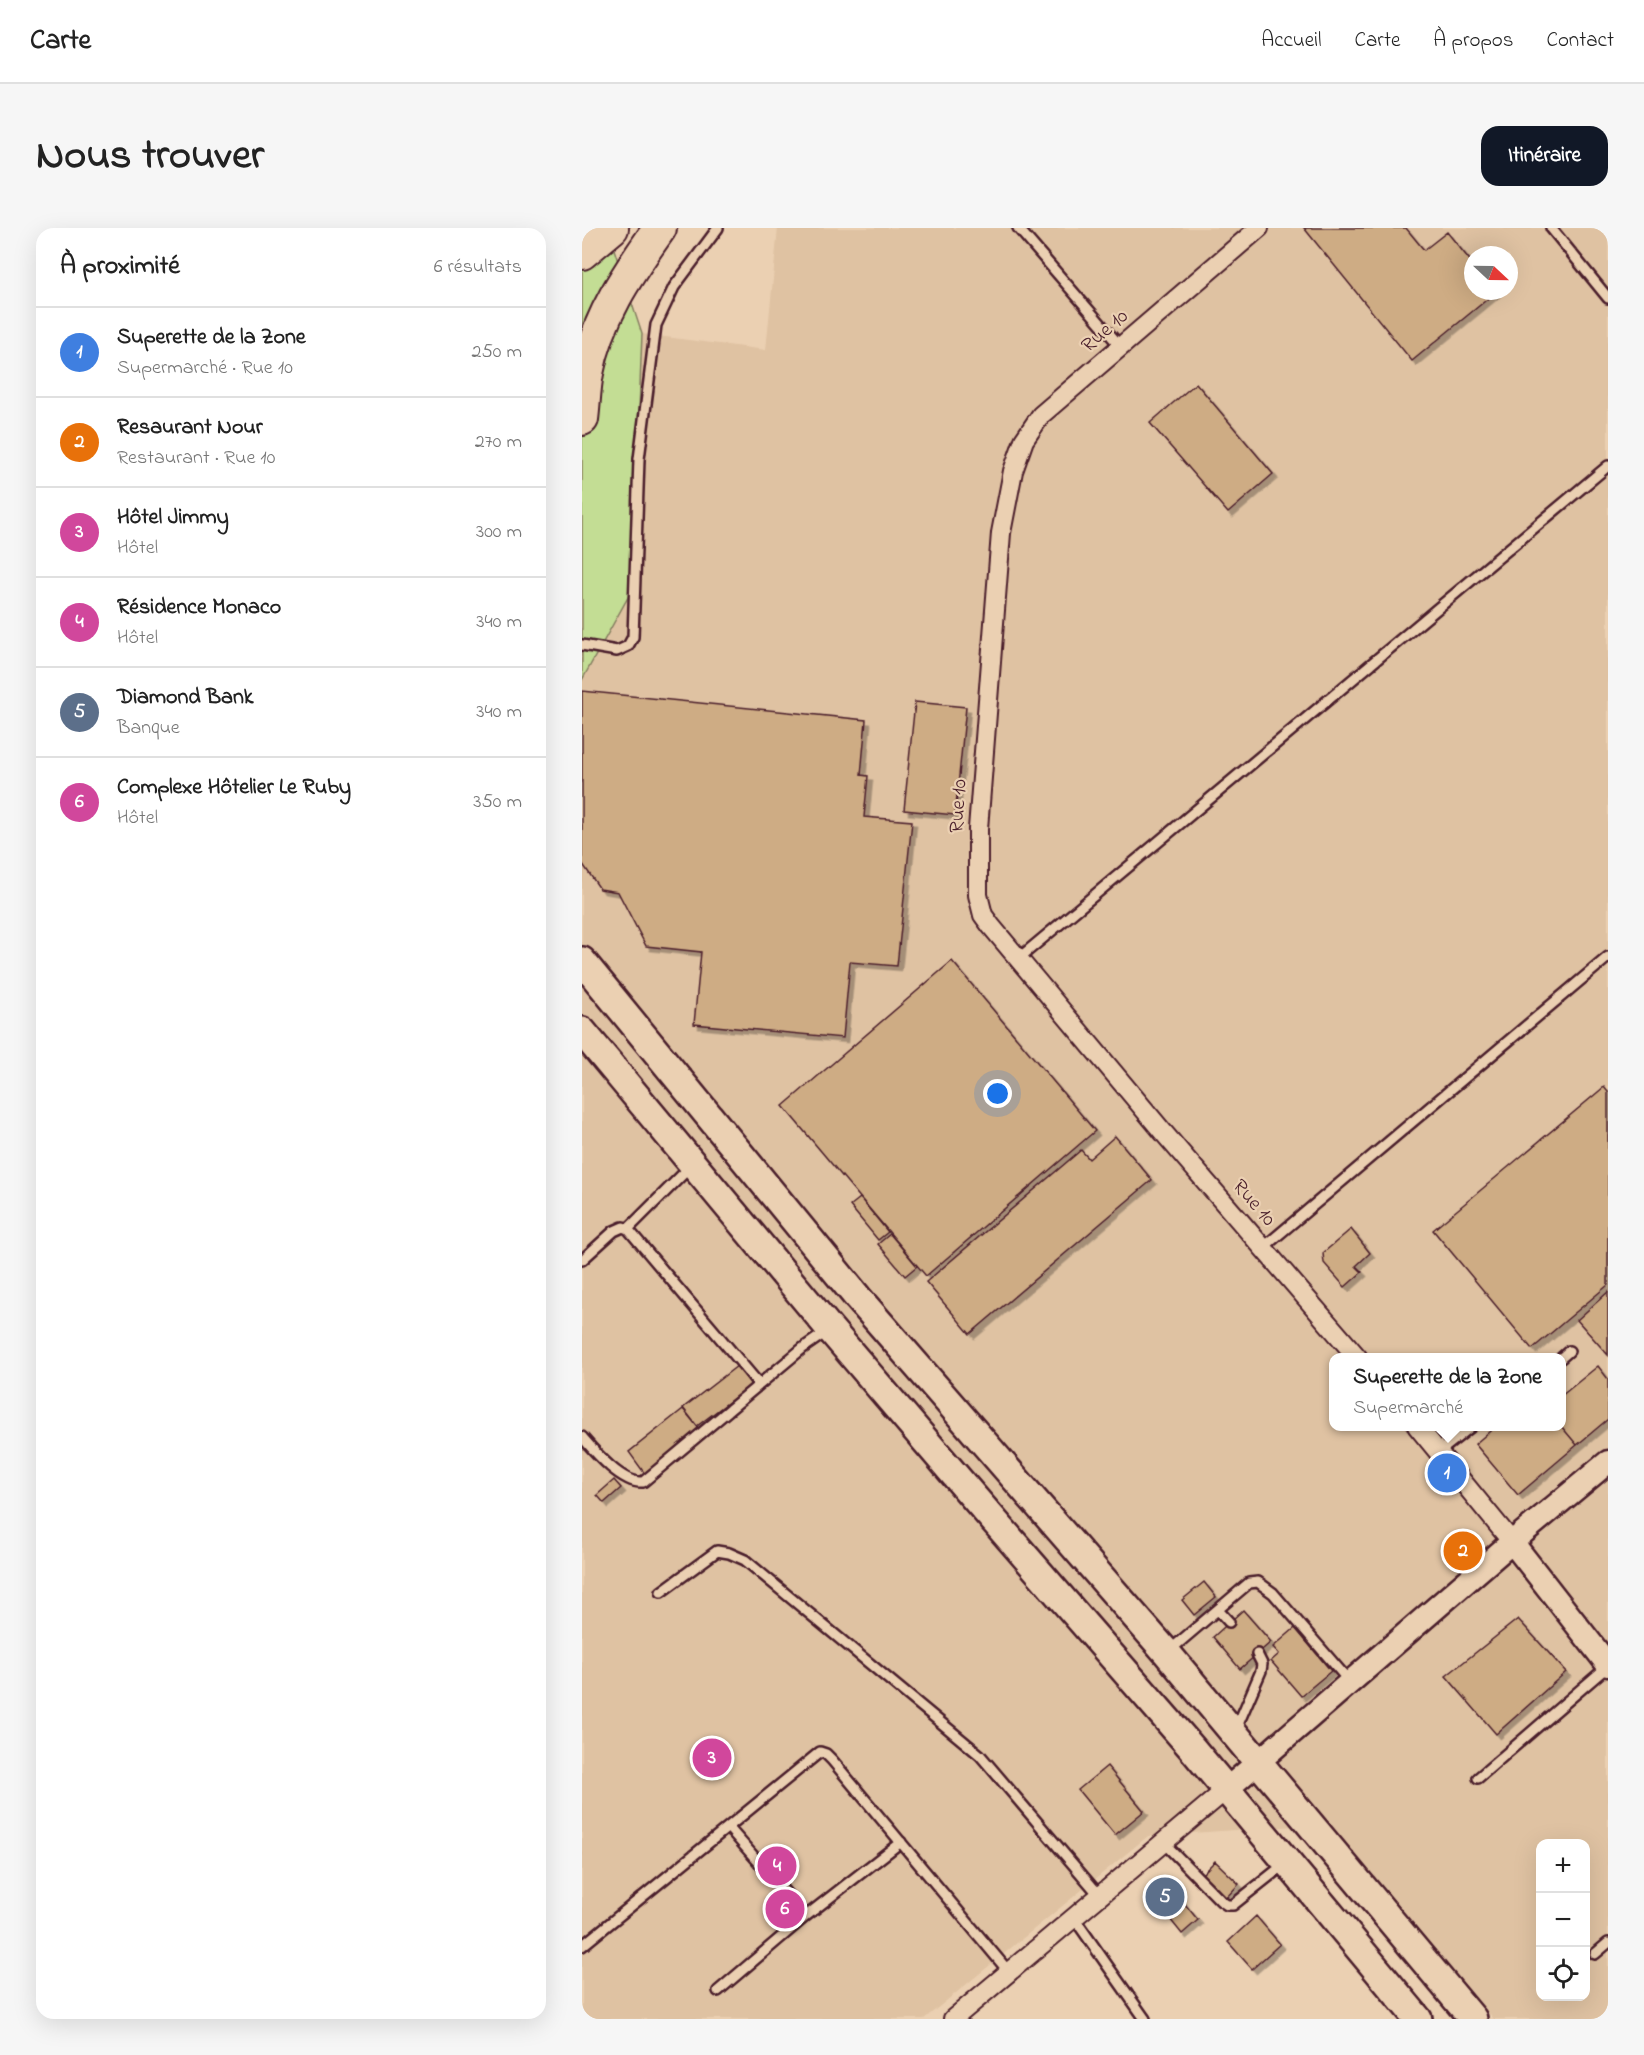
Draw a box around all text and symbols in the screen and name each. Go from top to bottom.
text: Carte [30,21,91,62]
text: Accueil [1261,26,1322,56]
text: Carte [1355,26,1400,56]
text: À propos [1433,26,1513,56]
text: Contact [1546,26,1614,56]
text: Nous trouver [36,126,264,187]
button: Itinéraire [1481,126,1608,186]
north arrow [1464,246,1518,300]
text: À proximité [60,248,180,286]
text: 6 résultats [434,253,522,282]
street label: Rue 10 [1075,302,1136,361]
text: Superette de la Zone [117,322,306,354]
text: 1 [76,338,83,367]
text: 250 m [471,338,522,367]
text: Supermarché · Rue 10 [117,354,293,383]
text: Resaurant Nour [117,412,263,444]
text: 2 [75,428,84,457]
text: 270 m [475,428,522,457]
text: Restaurant · Rue 10 [117,444,275,473]
text: Hôtel Jimmy [117,502,229,534]
text: 3 [75,518,84,547]
text: 300 m [476,518,522,547]
text: Hôtel [117,534,158,563]
text: Résidence Monaco [117,592,281,624]
text: 4 [75,608,84,637]
text: 340 m [476,608,522,637]
text: Hôtel [117,624,158,653]
text: Diamond Bank [117,682,253,714]
text: 5 [74,698,85,727]
text: 340 m [476,698,522,727]
text: Banque [117,714,180,743]
text: Complexe Hôtelier Le Ruby [117,772,351,804]
street label: Rue 10 [943,778,975,834]
text: 6 [75,788,84,817]
text: 350 m [473,788,522,817]
text: Hôtel [117,804,158,833]
your location [983,1079,1012,1108]
street label: Rue 10 [1224,1173,1283,1234]
popup [1329,1353,1566,1431]
text: Superette de la Zone [1353,1362,1542,1394]
text: Supermarché [1353,1394,1463,1423]
pin: 1 [1428,1450,1466,1496]
pin: 2 [1444,1528,1482,1574]
pin: 3 [692,1736,732,1780]
map controls [1536,1839,1590,2001]
button: + [1536,1839,1590,1893]
pin: 4 [758,1844,796,1888]
pin: 5 [1146,1874,1184,1920]
pin: 6 [766,1886,804,1932]
button: − [1536,1893,1590,1947]
button: locate [1536,1947,1590,2001]

